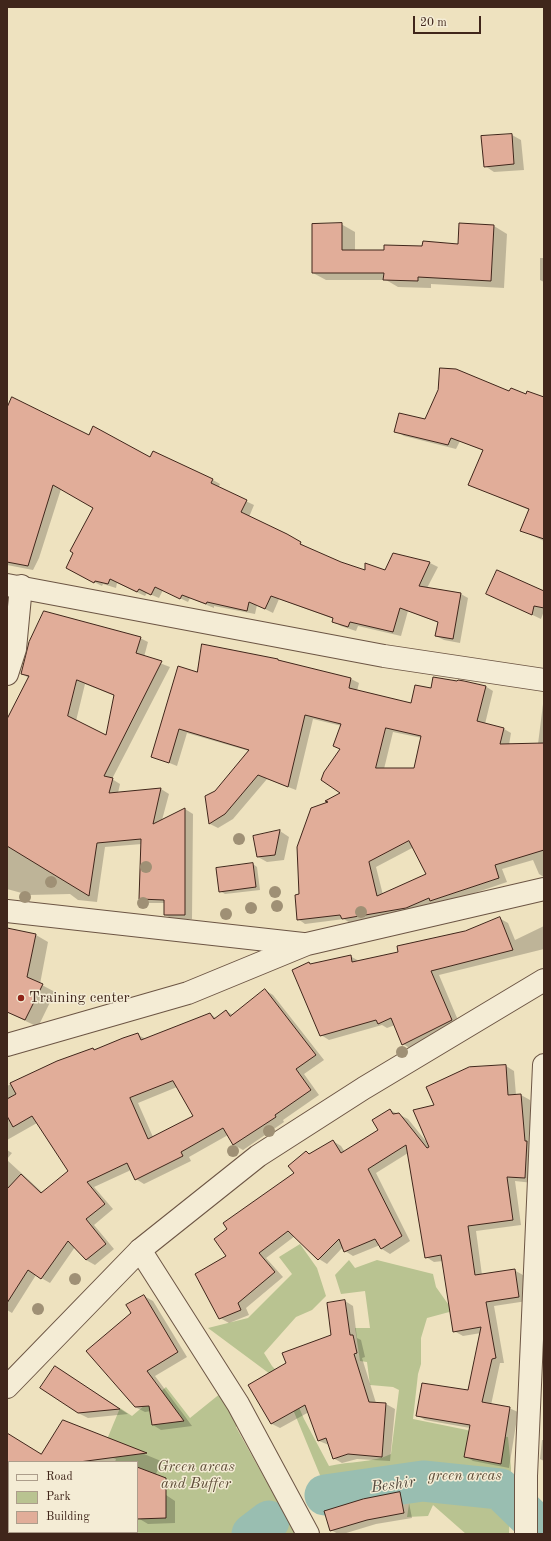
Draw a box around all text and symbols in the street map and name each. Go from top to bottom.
scale bar [415,8,483,34]
text: 20 m [420,17,447,29]
place label: Training center [29,989,130,1007]
marker: Training center [16,993,26,1003]
park label: Green areas and Buffer [157,1458,235,1493]
legend [8,1461,138,1533]
park label: green areas [428,1467,502,1485]
text: Road [46,1471,73,1483]
water label: Beshir [370,1472,416,1498]
text: Park [46,1491,71,1503]
text: Building [46,1511,90,1523]

